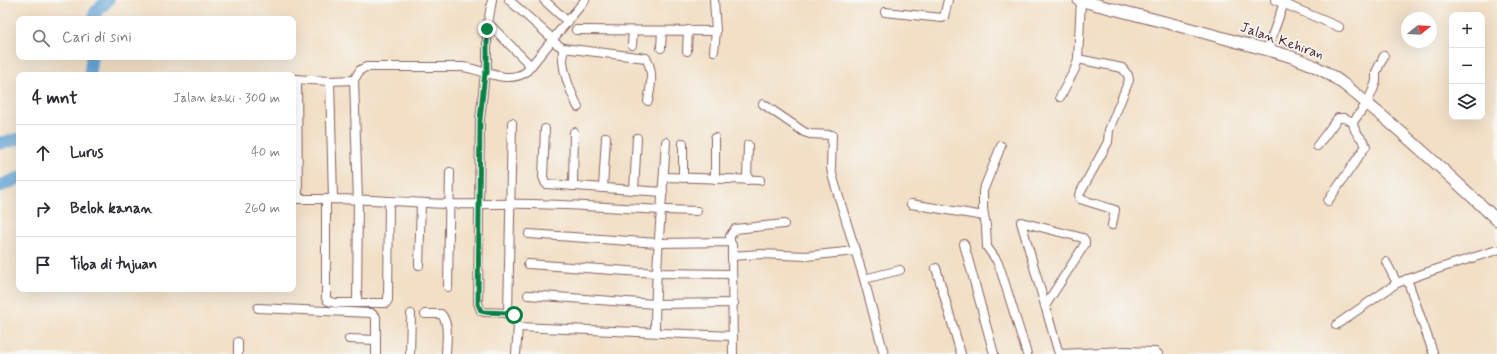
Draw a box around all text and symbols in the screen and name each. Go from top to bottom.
north arrow [1401,12,1437,48]
map controls [1449,12,1485,120]
button: + [1449,12,1485,48]
search box [16,16,296,60]
street label: Jalan Kehiran [1238,18,1326,64]
route end [478,20,496,38]
icon: search [30,27,52,49]
text: Cari di sini [62,28,132,48]
button: − [1449,48,1485,84]
button: layers [1449,84,1485,120]
text: 4 mnt [32,87,77,109]
text: Jalan kaki · 300 m [173,90,280,107]
icon: ahead [32,142,54,164]
text: Lurus [70,143,103,163]
text: 40 m [251,144,280,161]
icon: right [32,198,54,220]
text: Belok kanan [70,199,153,219]
text: 260 m [245,200,280,217]
icon: arrive [32,254,54,276]
text: Tiba di tujuan [70,255,157,275]
route start [505,306,523,324]

